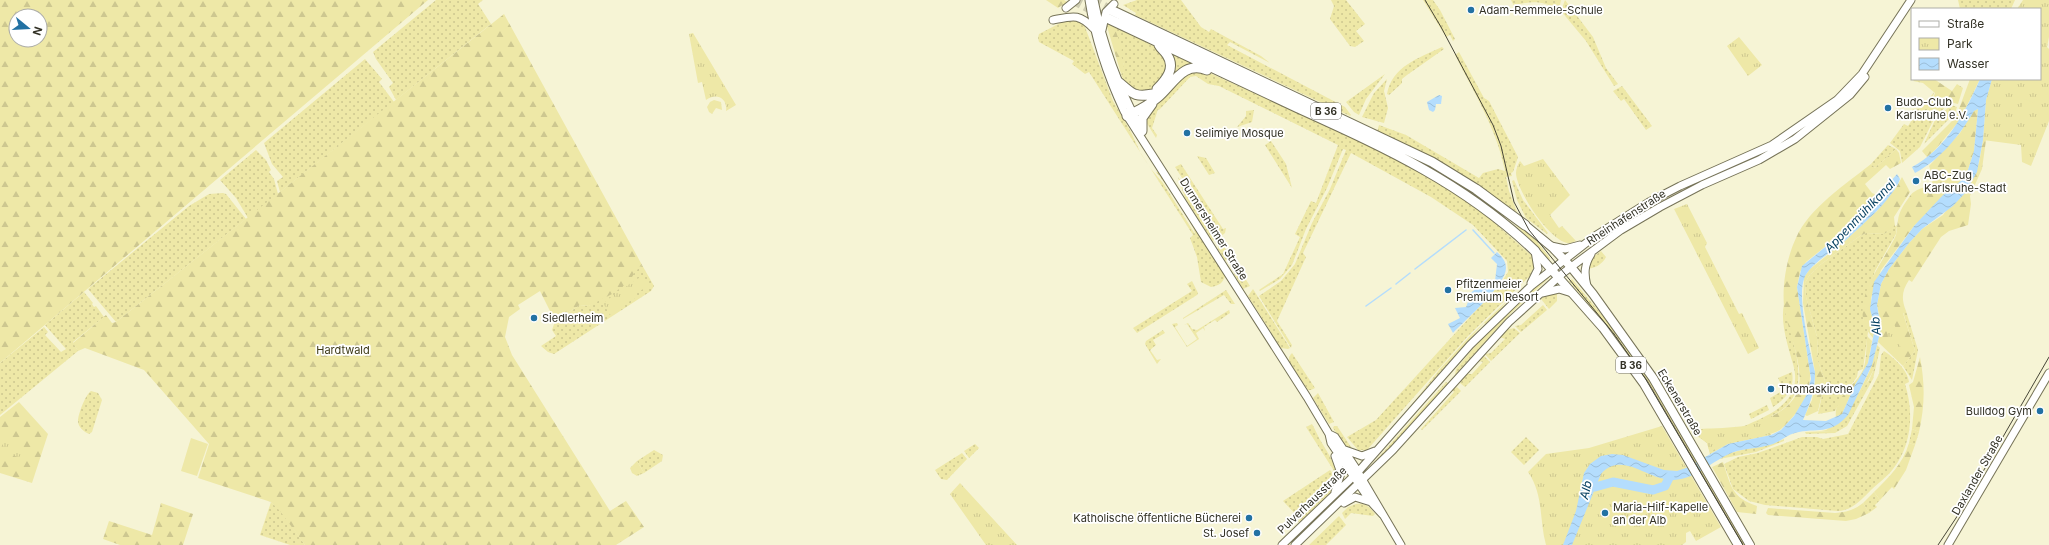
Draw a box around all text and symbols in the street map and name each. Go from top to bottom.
place label: Adam-Remmele-Schule [1479,3,1603,17]
marker: Adam-Remmele-Schule [1466,5,1476,15]
north arrow [8,8,48,48]
legend [1911,8,2041,80]
text: Straße [1947,16,1984,31]
text: N [30,25,45,37]
text: Park [1947,36,1973,51]
text: Wasser [1947,56,1990,71]
place label: Budo-Club Karlsruhe e.V. [1896,95,1968,122]
road number: B 36 [1311,103,1341,119]
marker: Budo-Club Karlsruhe e.V. [1883,103,1893,113]
place label: Selimiye Mosque [1195,126,1284,140]
marker: Selimiye Mosque [1182,128,1192,138]
place label: ABC-Zug Karlsruhe-Stadt [1924,168,2007,195]
street label: Durmersheimer Straße [1177,175,1251,283]
water label: Appenmühlkanal [1820,176,1898,256]
marker: ABC-Zug Karlsruhe-Stadt [1911,176,1921,186]
street label: Rheinhafenstraße [1584,186,1668,248]
place label: Pfitzenmeier Premium Resort [1456,277,1539,304]
marker: Pfitzenmeier Premium Resort [1443,285,1453,295]
place label: Siedlerheim [542,311,603,325]
marker: Siedlerheim [529,313,539,323]
water label: Alb [1867,316,1884,337]
park label: Hardtwald [316,343,370,357]
road number: B 36 [1616,357,1646,373]
street label: Eckenerstraße [1655,366,1705,438]
place label: Thomaskirche [1779,382,1853,396]
marker: Thomaskirche [1766,384,1776,394]
place label: Bulldog Gym [1966,404,2032,418]
marker: Bulldog Gym [2035,406,2045,416]
street label: Daxlander Straße [1948,433,2006,517]
street label: Pulverhausstraße [1274,463,1350,537]
water label: Alb [1576,479,1595,502]
place label: Maria-Hilf-Kapelle an der Alb [1613,500,1708,527]
marker: Maria-Hilf-Kapelle an der Alb [1600,508,1610,518]
place label: Katholische öffentliche Bücherei [1073,511,1241,525]
marker: Katholische öffentliche Bücherei [1244,513,1254,523]
place label: St. Josef [1203,526,1249,540]
marker: St. Josef [1252,528,1262,538]

